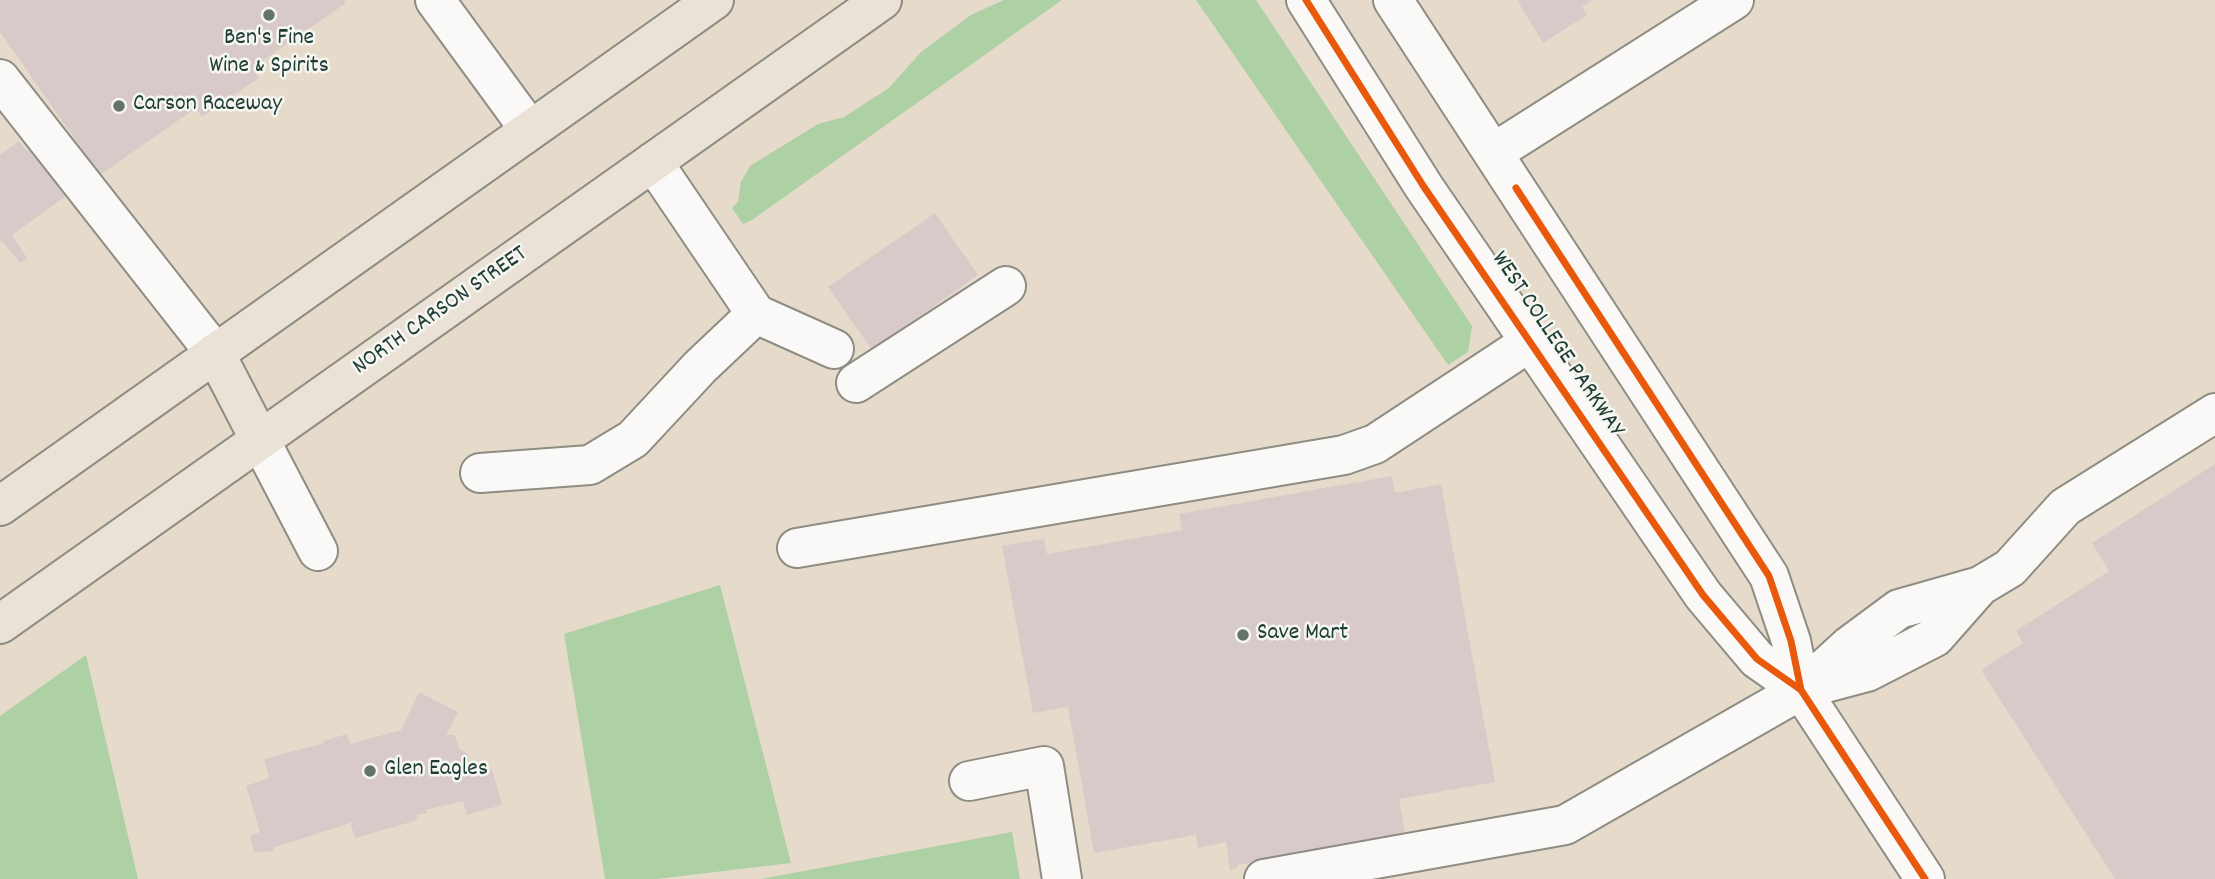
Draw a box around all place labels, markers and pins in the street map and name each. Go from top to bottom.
marker: Ben's Fine Wine & Spirits [261,7,277,23]
place label: Ben's Fine Wine & Spirits [209,26,329,82]
place label: Carson Raceway [133,92,282,120]
marker: Carson Raceway [111,98,127,114]
place label: Save Mart [1257,621,1348,649]
marker: Save Mart [1235,627,1251,643]
place label: Glen Eagles [384,757,488,785]
marker: Glen Eagles [362,763,378,779]

